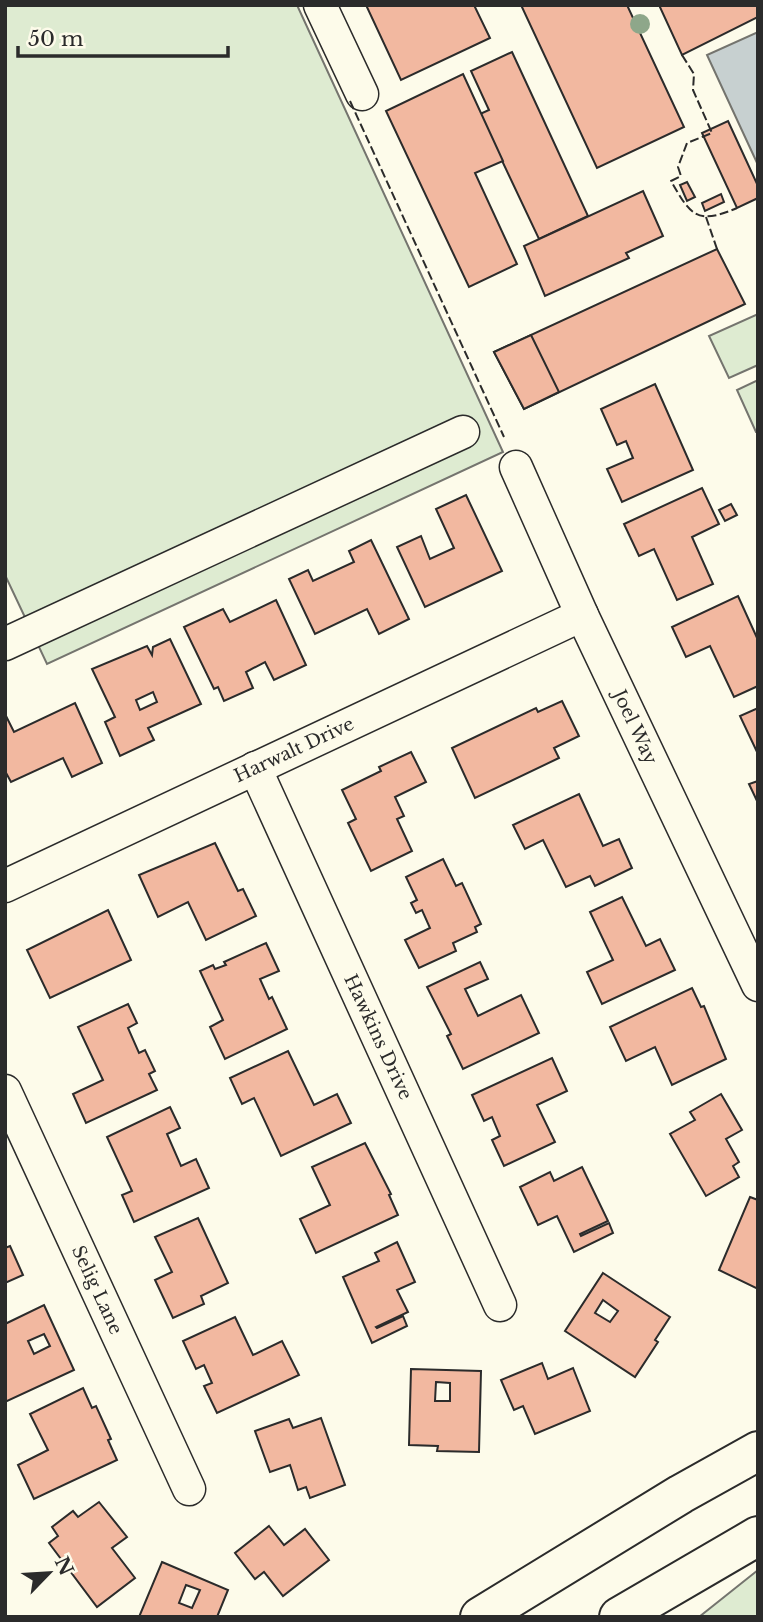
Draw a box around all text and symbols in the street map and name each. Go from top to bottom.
scale bar [18,14,228,58]
text: 50 m [28,26,84,52]
street label: Joel Way [607,684,662,768]
street label: Harwalt Drive [231,713,357,787]
street label: Hawkins Drive [339,971,417,1103]
street label: Selig Lane [67,1242,127,1338]
north arrow [14,1538,84,1608]
text: N [50,1553,78,1579]

